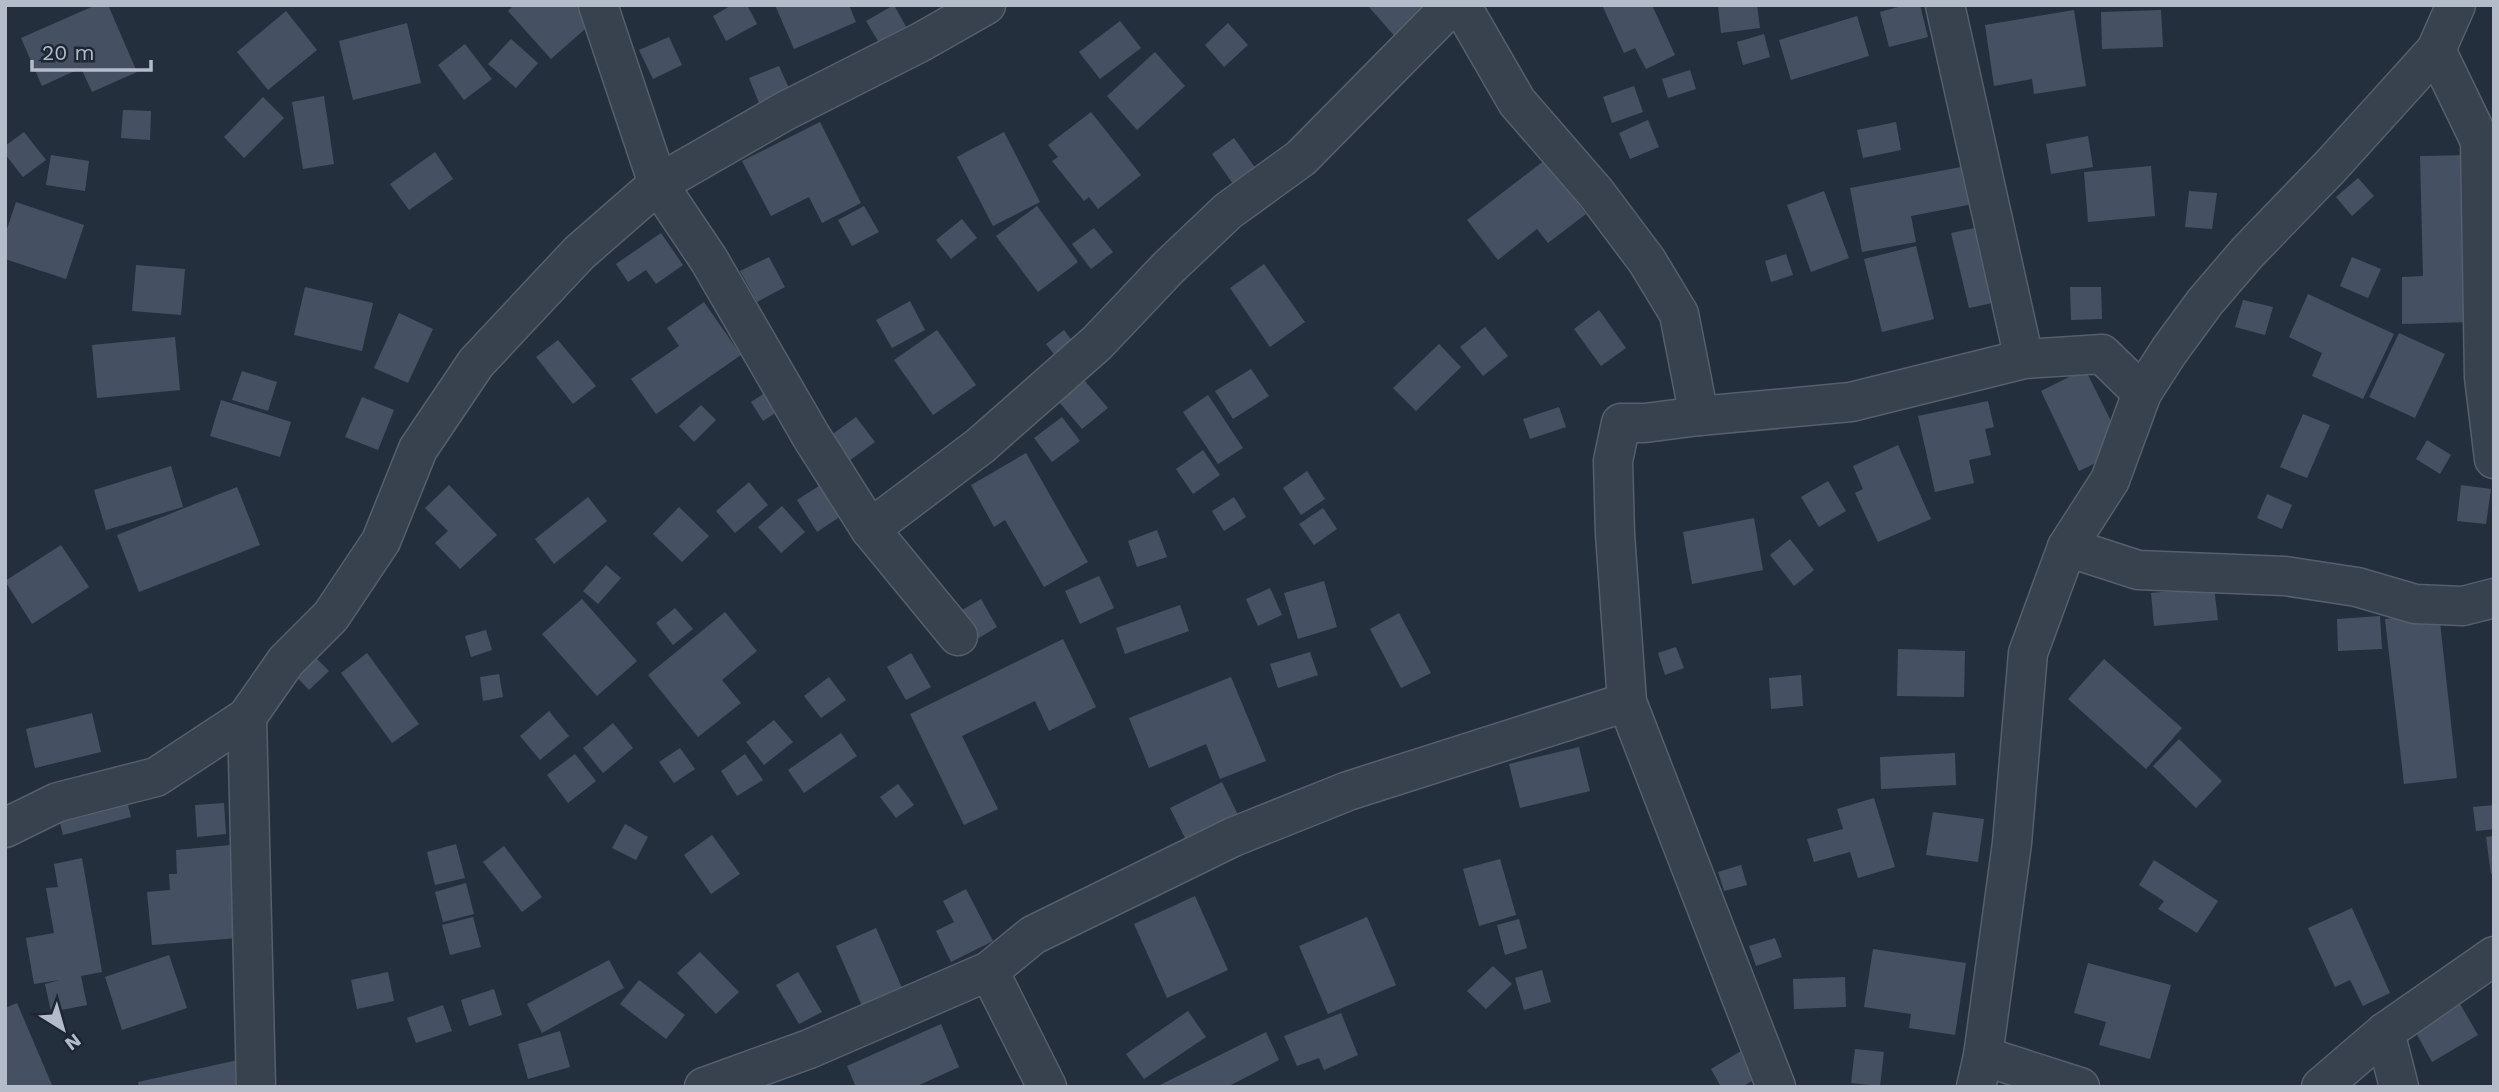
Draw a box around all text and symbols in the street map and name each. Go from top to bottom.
scale bar [32,28,150,72]
text: 20 m [42,40,94,65]
north arrow [28,994,98,1064]
text: N [60,1029,85,1056]

